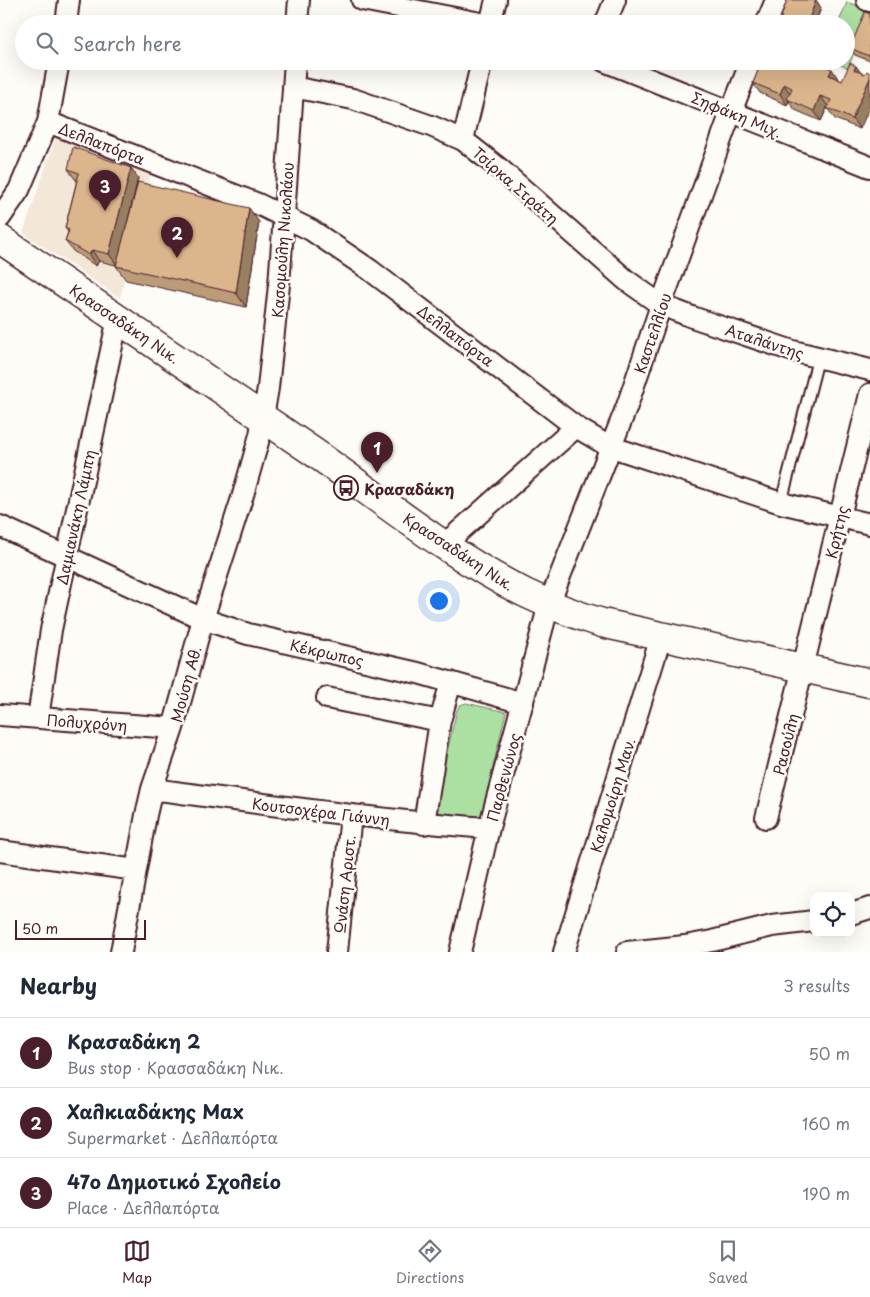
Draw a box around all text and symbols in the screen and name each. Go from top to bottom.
search box [15,15,855,70]
icon: search [33,29,61,57]
text: Search here [73,29,182,57]
street label: Σηφάκη Μιχ. [688,85,786,143]
street label: Δελλαπόρτα [56,116,149,170]
street label: Τσίρκα Στράτη [468,141,564,229]
street label: Κασομούλη Νικολάου [265,161,299,319]
pin: 3 [89,170,121,211]
pin: 2 [161,217,193,258]
street label: Κρασσαδάκη Νικ. [65,278,185,368]
street label: Καστελλίου [627,290,677,376]
street label: Δελλαπόρτα [413,299,499,372]
street label: Αταλάντης [723,318,807,365]
pin: 1 [361,432,393,473]
street label: Δαμιανάκη Λάμπη [49,447,101,587]
bus stop icon: Κρασαδάκη [333,475,359,501]
place label: Κρασαδάκη [364,477,454,500]
street label: Κρήτης [819,503,853,561]
street label: Κρασσαδάκη Νικ. [399,506,519,596]
your location [426,588,452,614]
street label: Κέκρωπος [288,632,367,672]
street label: Μούση Αθ. [164,643,206,725]
street label: Πολυχρόνη [46,708,128,736]
street label: Ρασούλη [766,711,804,777]
street label: Παρθενώνος [480,730,526,824]
street label: Καλομοίρη Μαν. [584,735,640,855]
street label: Κουτσοχέρα Γιάννη [251,791,391,831]
street label: Ωνάση Αριστ. [327,834,361,934]
map controls [810,892,855,937]
button: locate [810,892,855,937]
scale bar [15,917,146,940]
text: 50 m [22,918,58,939]
text: Nearby [20,969,97,1001]
text: 3 results [783,973,850,997]
text: Κρασαδάκη 2 [67,1027,200,1055]
text: 1 [32,1041,40,1065]
text: 50 m [809,1041,850,1065]
text: Bus stop · Κρασσαδάκη Νικ. [67,1055,284,1079]
text: Χαλκιαδάκης Max [67,1097,244,1125]
text: 2 [30,1111,42,1135]
text: 160 m [802,1111,850,1135]
text: Supermarket · Δελλαπόρτα [67,1125,278,1149]
text: 47ο Δημοτικό Σχολείο [67,1167,281,1195]
text: 3 [31,1181,41,1205]
text: 190 m [802,1181,850,1205]
text: Place · Δελλαπόρτα [67,1195,219,1219]
tab: Map [122,1237,152,1288]
tab: Directions [396,1237,464,1288]
tab: Saved [708,1237,748,1288]

